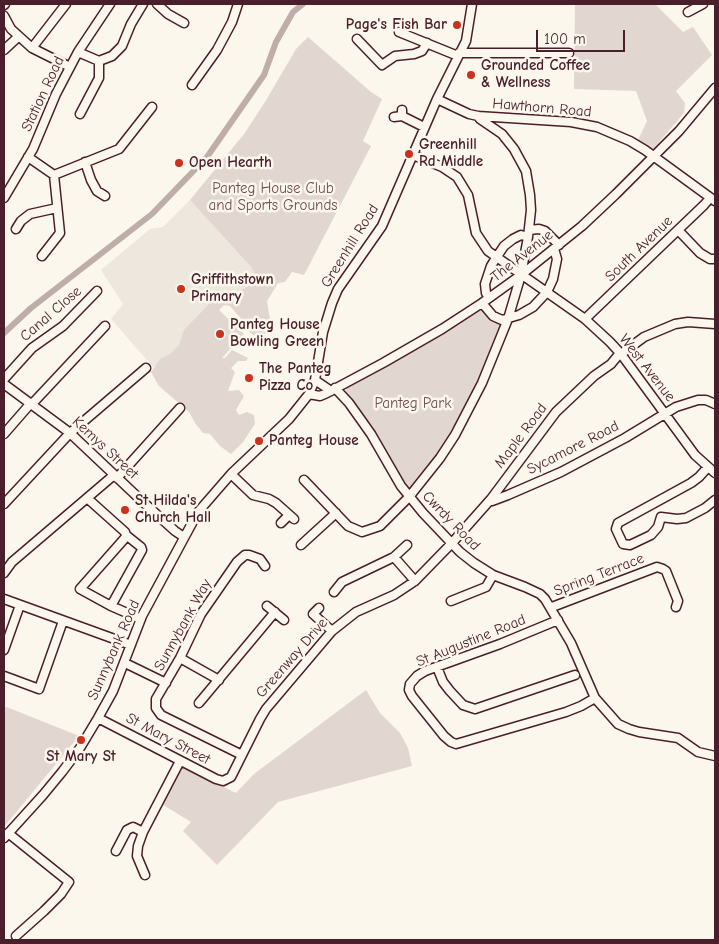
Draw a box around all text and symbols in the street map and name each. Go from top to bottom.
place label: Page's Fish Bar [346,16,447,34]
marker: Page's Fish Bar [451,19,463,31]
scale bar [539,20,628,52]
text: 100 m [544,30,586,48]
street label: Station Road [18,53,68,135]
place label: Grounded Coffee & Wellness [481,57,590,92]
marker: Grounded Coffee & Wellness [465,69,477,81]
street label: Hawthorn Road [492,95,592,121]
place label: Greenhill Rd Middle [419,136,483,171]
marker: Greenhill Rd Middle [403,148,415,160]
place label: Open Hearth [189,154,272,172]
marker: Open Hearth [173,157,185,169]
park label: Panteg House Club and Sports Grounds [208,180,338,215]
street label: Greenhill Road [317,201,383,291]
street label: South Avenue [601,212,677,286]
street label: The Avenue [487,226,557,286]
place label: Griffithstown Primary [191,271,274,306]
street label: Canal Close [17,283,85,345]
marker: Griffithstown Primary [175,283,187,295]
place label: Panteg House Bowling Green [230,316,324,351]
marker: Panteg House Bowling Green [214,328,226,340]
street label: West Avenue [615,331,679,405]
place label: The Panteg Pizza Co [259,360,332,395]
marker: The Panteg Pizza Co [243,372,255,384]
park label: Panteg Park [375,395,451,413]
street label: Maple Road [491,400,551,472]
street label: Kemys Street [68,413,142,483]
street label: Sycamore Road [524,417,622,479]
place label: Panteg House [269,432,359,450]
marker: Panteg House [253,435,265,447]
street label: Cwrdy Road [418,488,484,554]
place label: St Hilda's Church Hall [135,492,211,527]
marker: St Hilda's Church Hall [119,504,131,516]
street label: Spring Terrace [551,550,647,600]
street label: Sunnybank Way [150,576,216,674]
street label: Sunnybank Road [84,597,144,703]
street label: St Augustine Road [414,611,528,671]
street label: Greenway Drive [252,614,332,702]
street label: St Mary Street [123,709,213,769]
marker: St Mary St [75,734,87,746]
place label: St Mary St [46,748,116,766]

